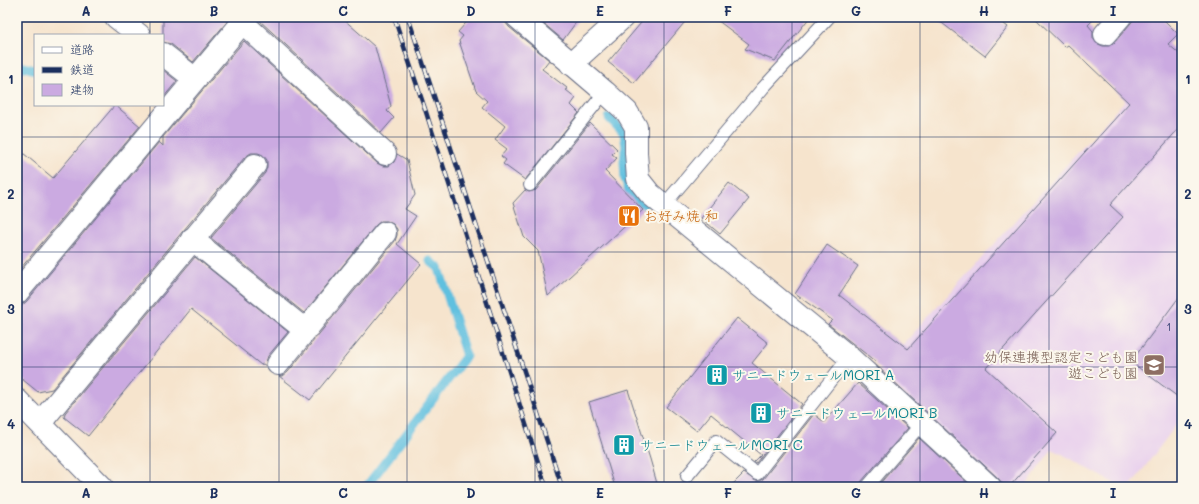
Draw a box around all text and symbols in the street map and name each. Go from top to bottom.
text: A [81,2,91,19]
text: B [210,2,219,19]
text: C [338,2,348,19]
text: D [466,2,476,19]
text: E [596,2,604,19]
text: F [724,2,732,19]
text: G [851,2,861,19]
text: H [979,2,989,19]
text: I [1110,2,1117,19]
legend [34,34,164,106]
text: 道路 [70,41,94,57]
text: 鉄道 [70,61,94,77]
text: 1 [8,70,14,87]
text: 1 [1185,70,1191,87]
text: 建物 [70,81,94,97]
text: 2 [7,185,15,202]
text: 2 [1184,185,1192,202]
restaurant icon: お好み焼 和 [616,203,642,229]
place label: お好み焼 和 [644,206,718,225]
text: 3 [7,300,15,317]
text: 3 [1184,300,1192,317]
house number: 1 [1166,318,1172,334]
place label: 幼保連携型認定こども園 遊こども園 [984,347,1138,382]
school or university icon: 幼保連携型認定こども園 遊こども園 [1141,352,1167,378]
building icon: サニードウェールMORI A [704,362,730,388]
place label: サニードウェールMORI A [732,365,894,384]
building icon: サニードウェールMORI B [748,400,774,426]
place label: サニードウェールMORI B [776,403,937,422]
text: 4 [7,415,15,432]
text: 4 [1184,415,1192,432]
building icon: サニードウェールMORI C [611,432,637,458]
place label: サニードウェールMORI C [640,435,803,454]
text: A [81,484,91,501]
text: B [210,484,219,501]
text: C [338,484,348,501]
text: D [466,484,476,501]
text: E [596,484,604,501]
text: F [724,484,732,501]
text: G [851,484,861,501]
text: H [979,484,989,501]
text: I [1110,484,1117,501]

